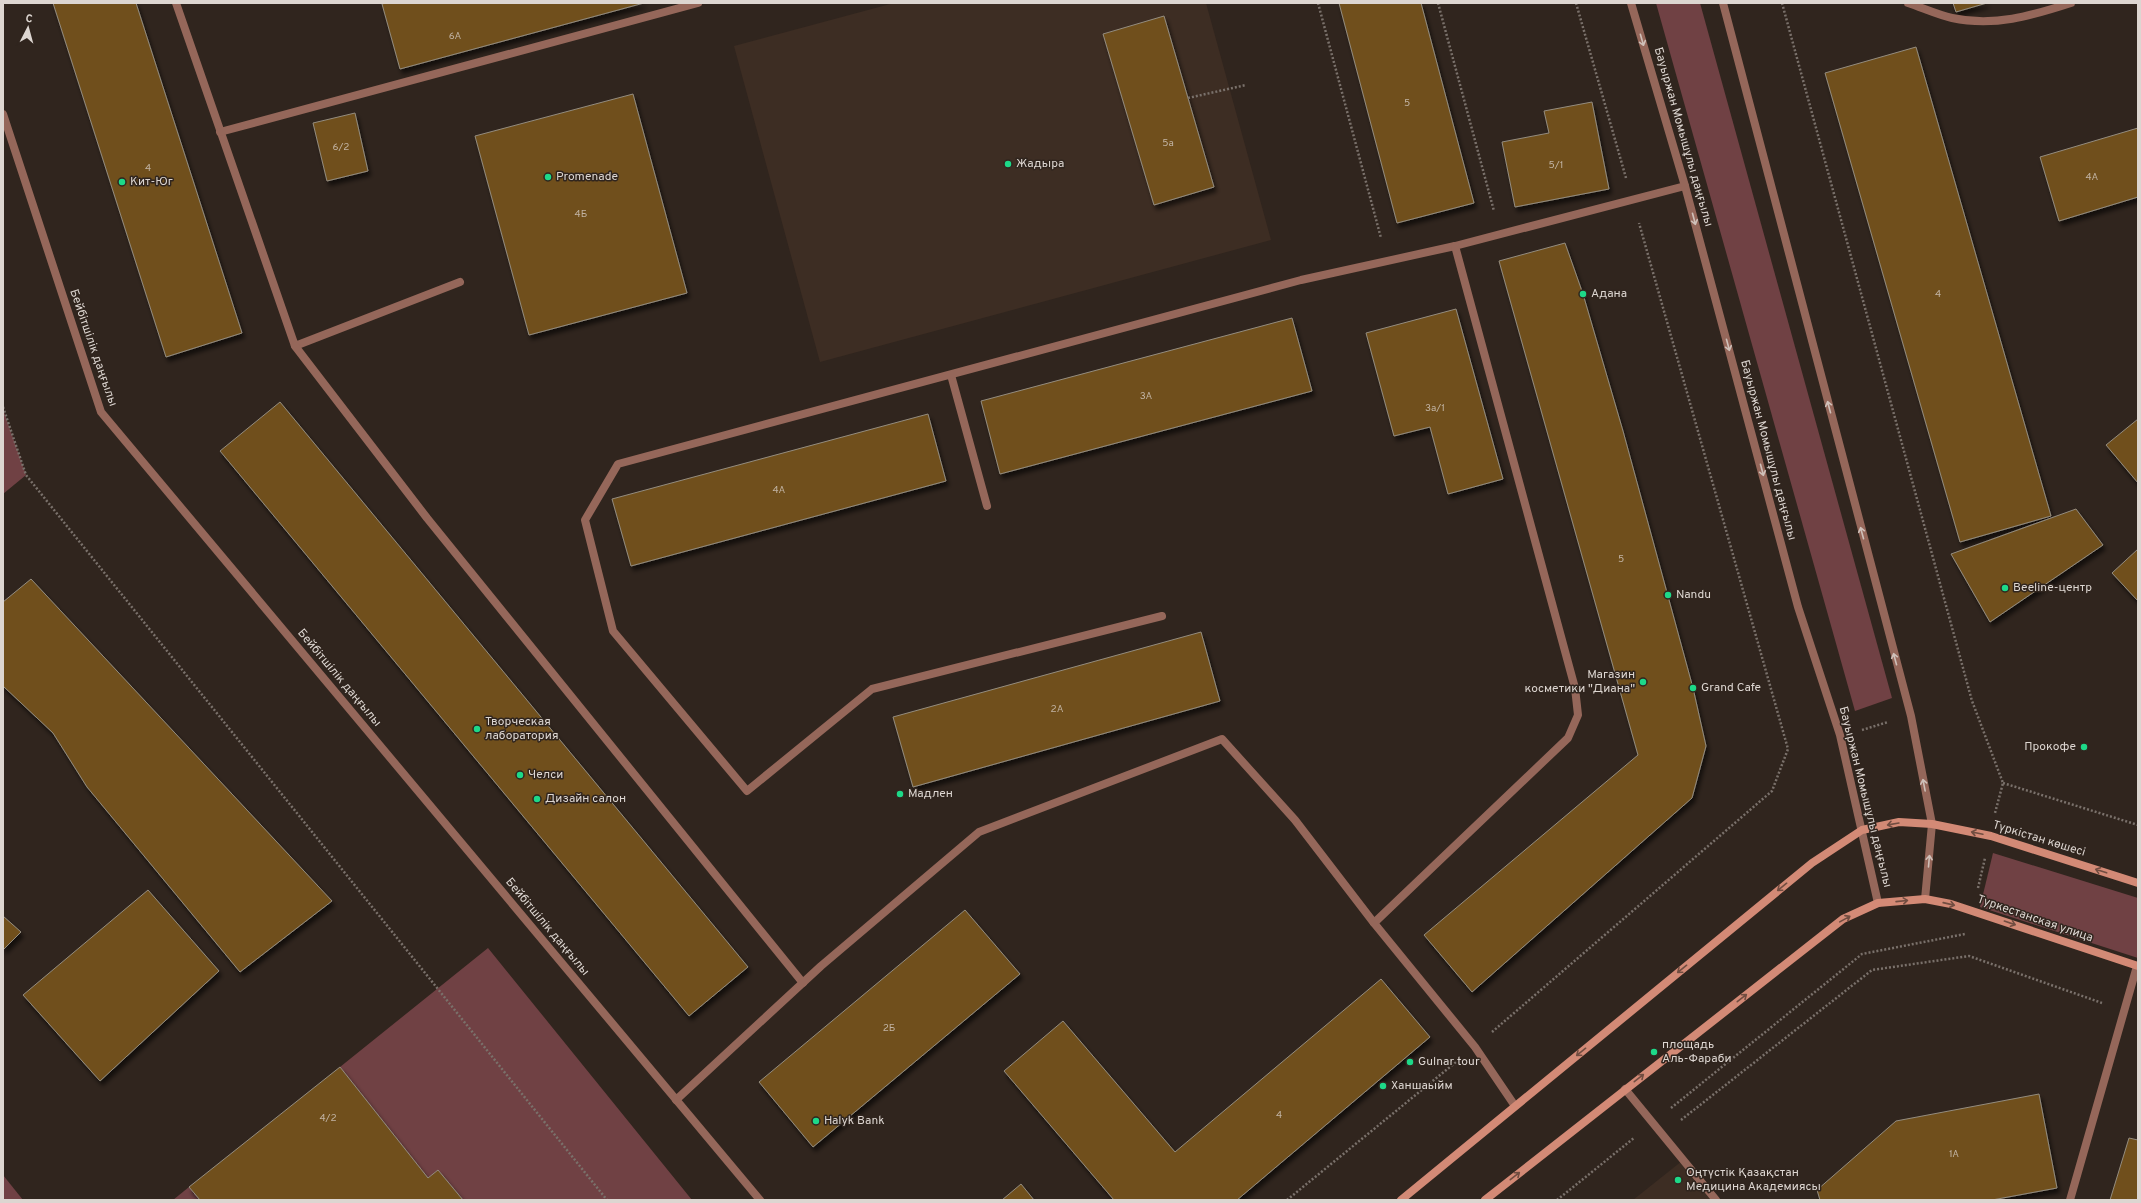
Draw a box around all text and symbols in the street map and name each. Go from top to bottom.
north arrow [8,8,48,48]
text: С [25,12,33,26]
house number: 6А [449,30,461,43]
one-way arrow [1639,34,1646,47]
street label: Бауыржан Момышұлы даңғылы [1650,45,1716,229]
house number: 5 [1404,97,1410,110]
house number: 5а [1162,137,1174,150]
house number: 6/2 [333,141,350,154]
place label: Жадыра [1016,156,1064,172]
marker: Жадыра [1003,159,1013,169]
house number: 5/1 [1549,159,1563,172]
house number: 4 [145,162,151,175]
place label: Promenade [556,169,618,185]
house number: 4А [2086,171,2099,184]
marker: Promenade [543,172,553,182]
place label: Кит-Юг [130,174,173,190]
marker: Кит-Юг [117,177,127,187]
house number: 4Б [575,208,587,221]
one-way arrow [1691,212,1698,225]
place label: Адана [1591,286,1627,302]
street label: Бейбітшілік даңғылы [65,287,121,409]
house number: 4 [1935,288,1941,301]
marker: Адана [1578,289,1588,299]
one-way arrow [1725,338,1732,351]
street label: Бауыржан Момышұлы даңғылы [1736,358,1800,542]
house number: 3А [1140,390,1153,403]
one-way arrow [1825,401,1832,414]
house number: 3а/1 [1425,402,1445,415]
one-way arrow [1758,463,1766,476]
house number: 4А [773,484,786,497]
one-way arrow [1858,527,1866,540]
house number: 5 [1618,553,1624,566]
place label: Beeline-центр [2013,580,2092,596]
marker: Beeline-центр [2000,583,2010,593]
place label: Nandu [1676,587,1711,603]
marker: Nandu [1663,590,1673,600]
street label: Бейбітшілік даңғылы [293,626,385,730]
one-way arrow [1891,652,1899,665]
place label: Магазин косметики "Диана" [1524,667,1635,697]
marker: Магазин косметики "Диана" [1638,677,1648,687]
place label: Grand Cafe [1701,680,1761,696]
marker: Grand Cafe [1688,683,1698,693]
house number: 2А [1051,703,1064,716]
street label: Бауыржан Момышұлы даңғылы [1835,705,1895,889]
place label: Творческая лаборатория [485,714,558,744]
marker: Творческая лаборатория [472,724,482,734]
place label: Прокофе [2024,739,2076,755]
marker: Прокофе [2079,742,2089,752]
place label: Челси [528,767,563,783]
marker: Челси [515,770,525,780]
one-way arrow [1920,779,1928,792]
place label: Мадлен [908,786,953,802]
marker: Мадлен [895,789,905,799]
place label: Дизайн салон [545,791,626,807]
marker: Дизайн салон [532,794,542,804]
street label: Түркістан көшесі [1991,817,2087,861]
one-way arrow [1887,820,1900,828]
one-way arrow [1970,828,1983,836]
one-way arrow [1925,855,1932,868]
one-way arrow [2095,867,2108,874]
street label: Бейбітшілік даңғылы [501,875,593,979]
one-way arrow [1777,883,1788,891]
street label: Туркестанская улица [1975,892,2095,946]
one-way arrow [1895,897,1908,905]
one-way arrow [1942,900,1955,908]
one-way arrow [1839,915,1851,922]
one-way arrow [2003,920,2016,927]
one-way arrow [1676,965,1687,974]
one-way arrow [1736,994,1747,1002]
house number: 2Б [883,1022,895,1035]
place label: площадь Аль-Фараби [1662,1037,1731,1067]
marker: площадь Аль-Фараби [1649,1047,1659,1057]
one-way arrow [1576,1048,1587,1056]
place label: Gulnar tour [1418,1054,1480,1070]
marker: Gulnar tour [1405,1057,1415,1067]
one-way arrow [1634,1074,1645,1082]
place label: Ханшаыйм [1391,1078,1453,1094]
marker: Ханшаыйм [1378,1081,1388,1091]
house number: 4 [1276,1109,1282,1122]
house number: 4/2 [319,1112,337,1125]
place label: Halyk Bank [824,1113,885,1129]
marker: Halyk Bank [811,1116,821,1126]
house number: 1А [1949,1148,1959,1161]
place label: Оңтүстік Қазақстан Медицина Академиясы [1686,1165,1821,1195]
one-way arrow [1510,1172,1521,1180]
marker: Оңтүстік Қазақстан Медицина Академиясы [1673,1175,1683,1185]

